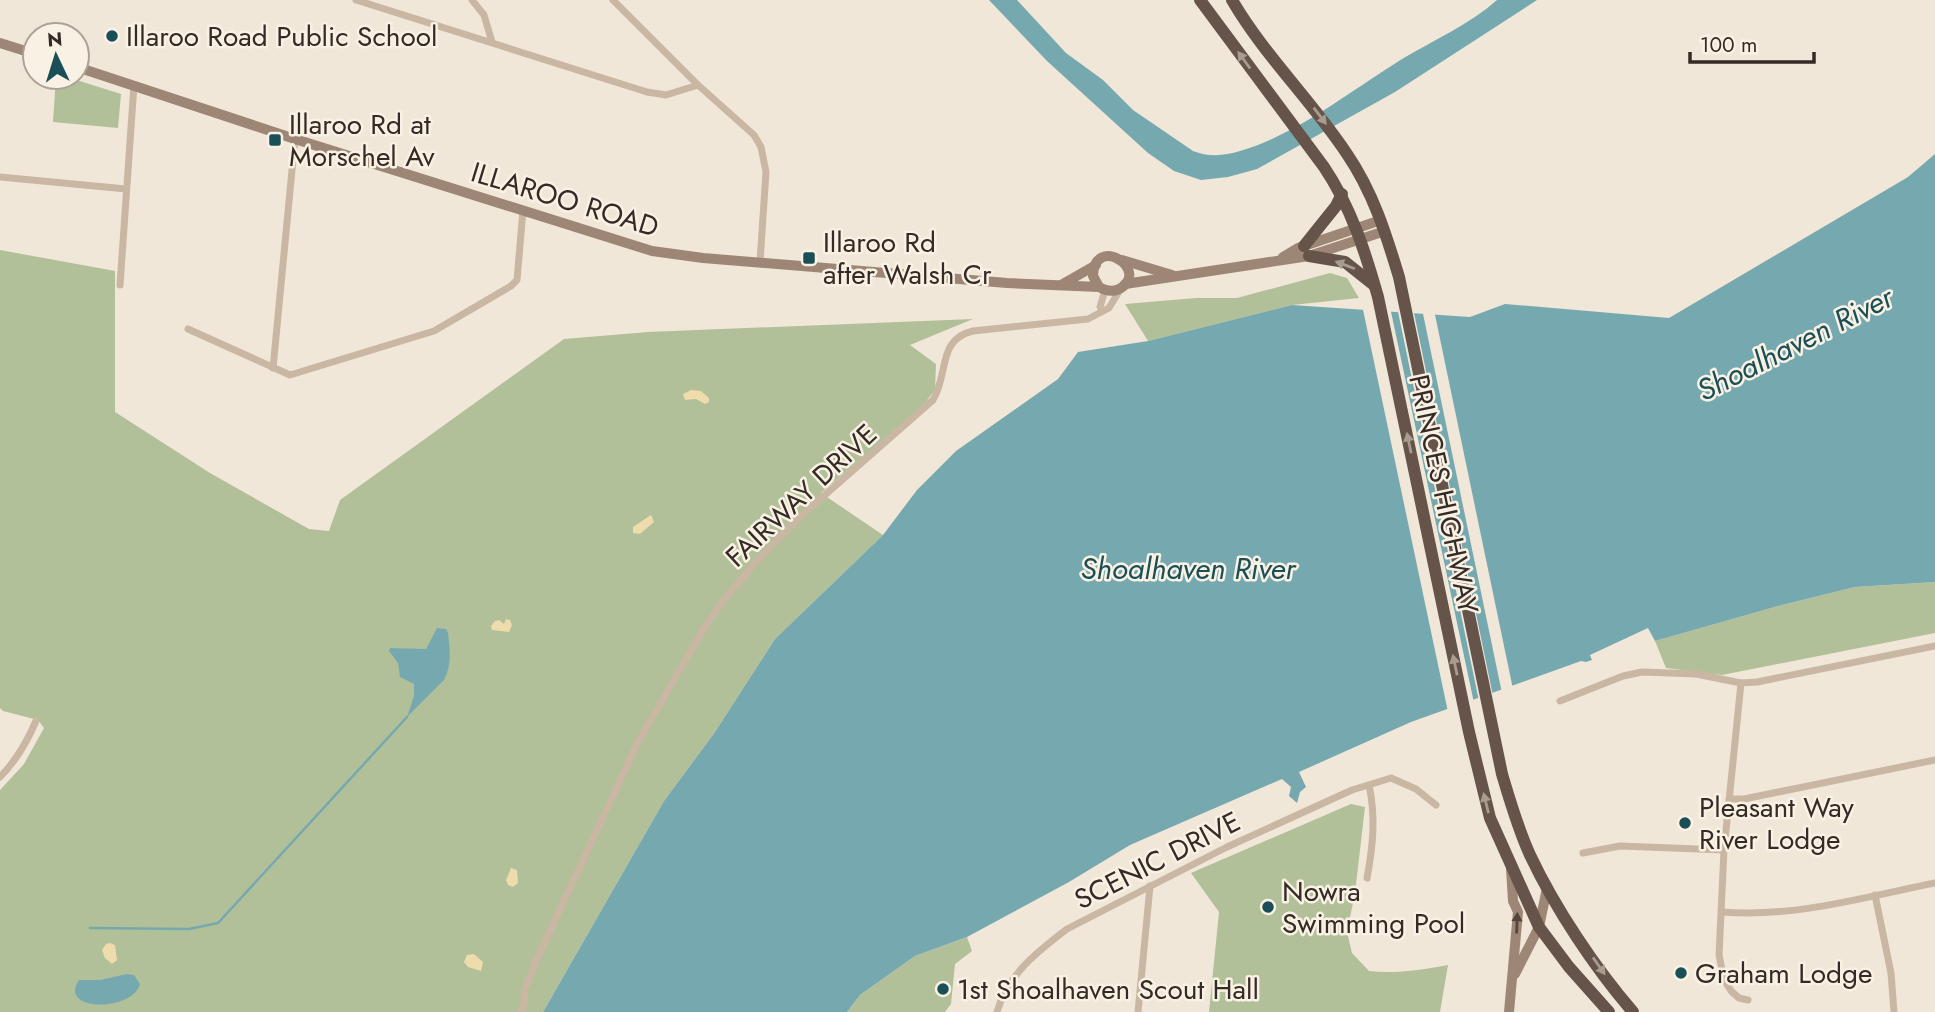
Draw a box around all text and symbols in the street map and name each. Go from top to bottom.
place label: Illaroo Road Public School [126,16,438,57]
north arrow [21,21,91,91]
scale bar [1690,21,1814,65]
text: N [46,26,63,54]
marker: Illaroo Road Public School [104,28,120,44]
text: 100 m [1700,30,1757,60]
one-way arrow [1238,51,1252,69]
place label: Illaroo Rd at Morschel Av [289,104,435,177]
one-way arrow [1312,107,1327,125]
marker: Illaroo Rd at Morschel Av [267,132,283,148]
street label: ILLAROO ROAD [466,151,664,247]
place label: Illaroo Rd after Walsh Cr [823,222,992,295]
marker: Illaroo Rd after Walsh Cr [801,250,817,266]
one-way arrow [1334,259,1355,270]
water label: Shoalhaven River [1689,275,1902,412]
street label: PRINCES HIGHWAY [1398,371,1489,618]
street label: FAIRWAY DRIVE [716,414,886,577]
one-way arrow [1403,432,1414,454]
water label: Shoalhaven River [1081,547,1297,590]
one-way arrow [1450,654,1461,676]
place label: Pleasant Way River Lodge [1699,787,1854,860]
one-way arrow [1480,792,1491,814]
street label: SCENIC DRIVE [1067,801,1247,920]
marker: Pleasant Way River Lodge [1677,815,1693,831]
place label: Nowra Swimming Pool [1282,871,1465,944]
marker: Nowra Swimming Pool [1260,899,1276,915]
one-way arrow [1511,912,1523,934]
place label: Graham Lodge [1695,953,1872,994]
one-way arrow [1592,957,1606,975]
marker: Graham Lodge [1673,965,1689,981]
place label: 1st Shoalhaven Scout Hall [957,969,1259,1010]
marker: 1st Shoalhaven Scout Hall [935,981,951,997]

